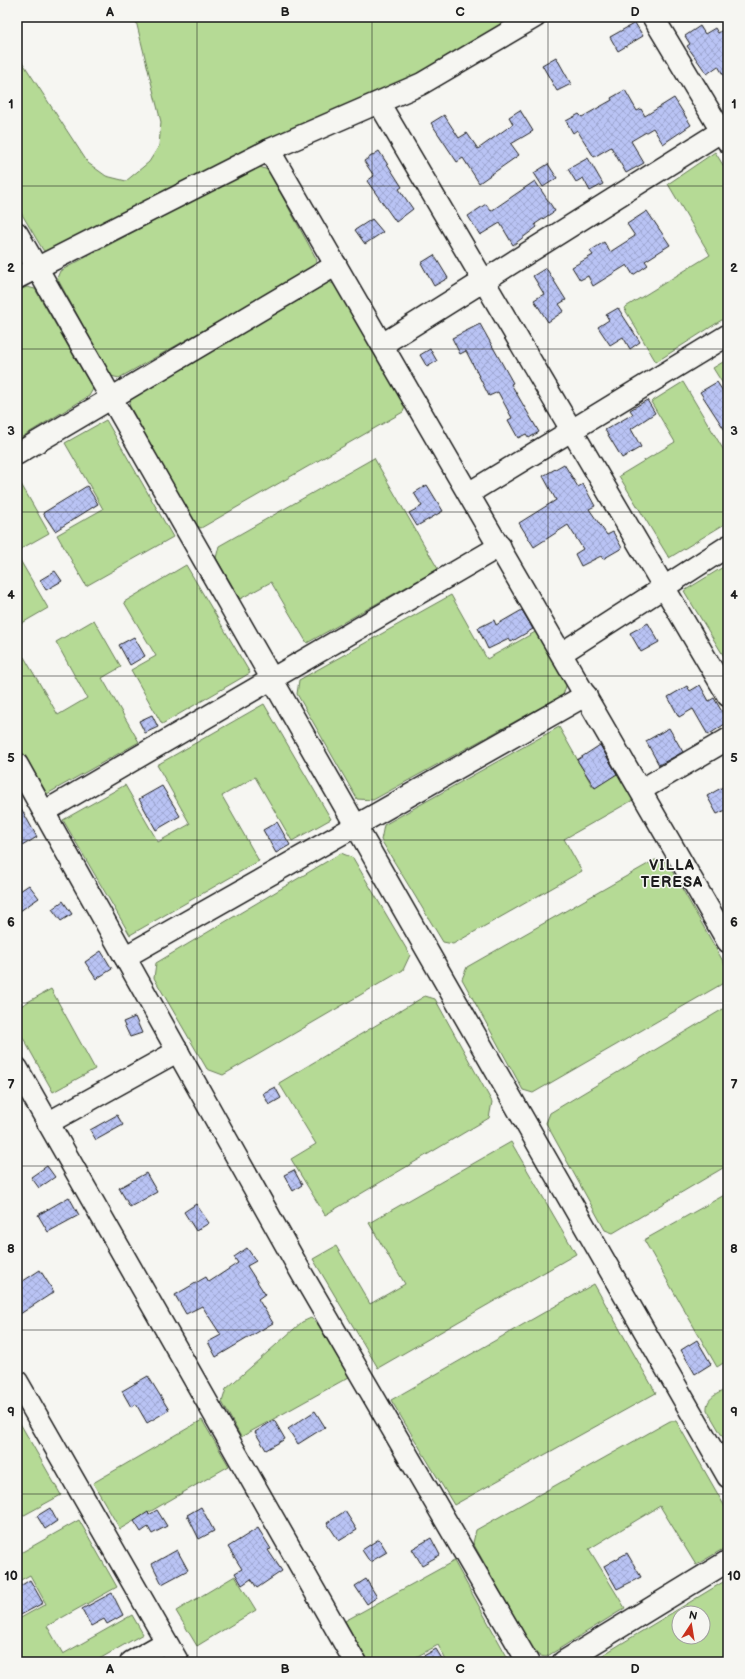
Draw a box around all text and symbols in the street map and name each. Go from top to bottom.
text: A [105,4,114,20]
text: B [280,4,290,20]
text: C [455,4,465,20]
text: D [630,4,640,20]
text: 1 [8,96,14,112]
text: 1 [731,96,737,112]
text: 2 [7,260,15,276]
text: 2 [730,260,738,276]
text: 3 [7,423,15,439]
text: 3 [730,423,738,439]
text: 4 [7,587,15,603]
text: 4 [730,587,738,603]
text: 5 [7,750,15,766]
text: 5 [730,750,738,766]
district label: VILLA TERESA [641,856,703,892]
text: 6 [7,914,15,930]
text: 6 [730,914,738,930]
text: 7 [7,1077,15,1093]
text: 7 [730,1077,738,1093]
text: 8 [7,1241,15,1257]
text: 8 [730,1241,738,1257]
text: 9 [7,1404,15,1420]
text: 9 [730,1404,738,1420]
text: 10 [4,1568,18,1584]
text: 10 [727,1568,741,1584]
north arrow [671,1605,711,1645]
text: N [688,1608,698,1623]
text: A [105,1661,114,1677]
text: B [280,1661,290,1677]
text: C [455,1661,465,1677]
text: D [630,1661,640,1677]

